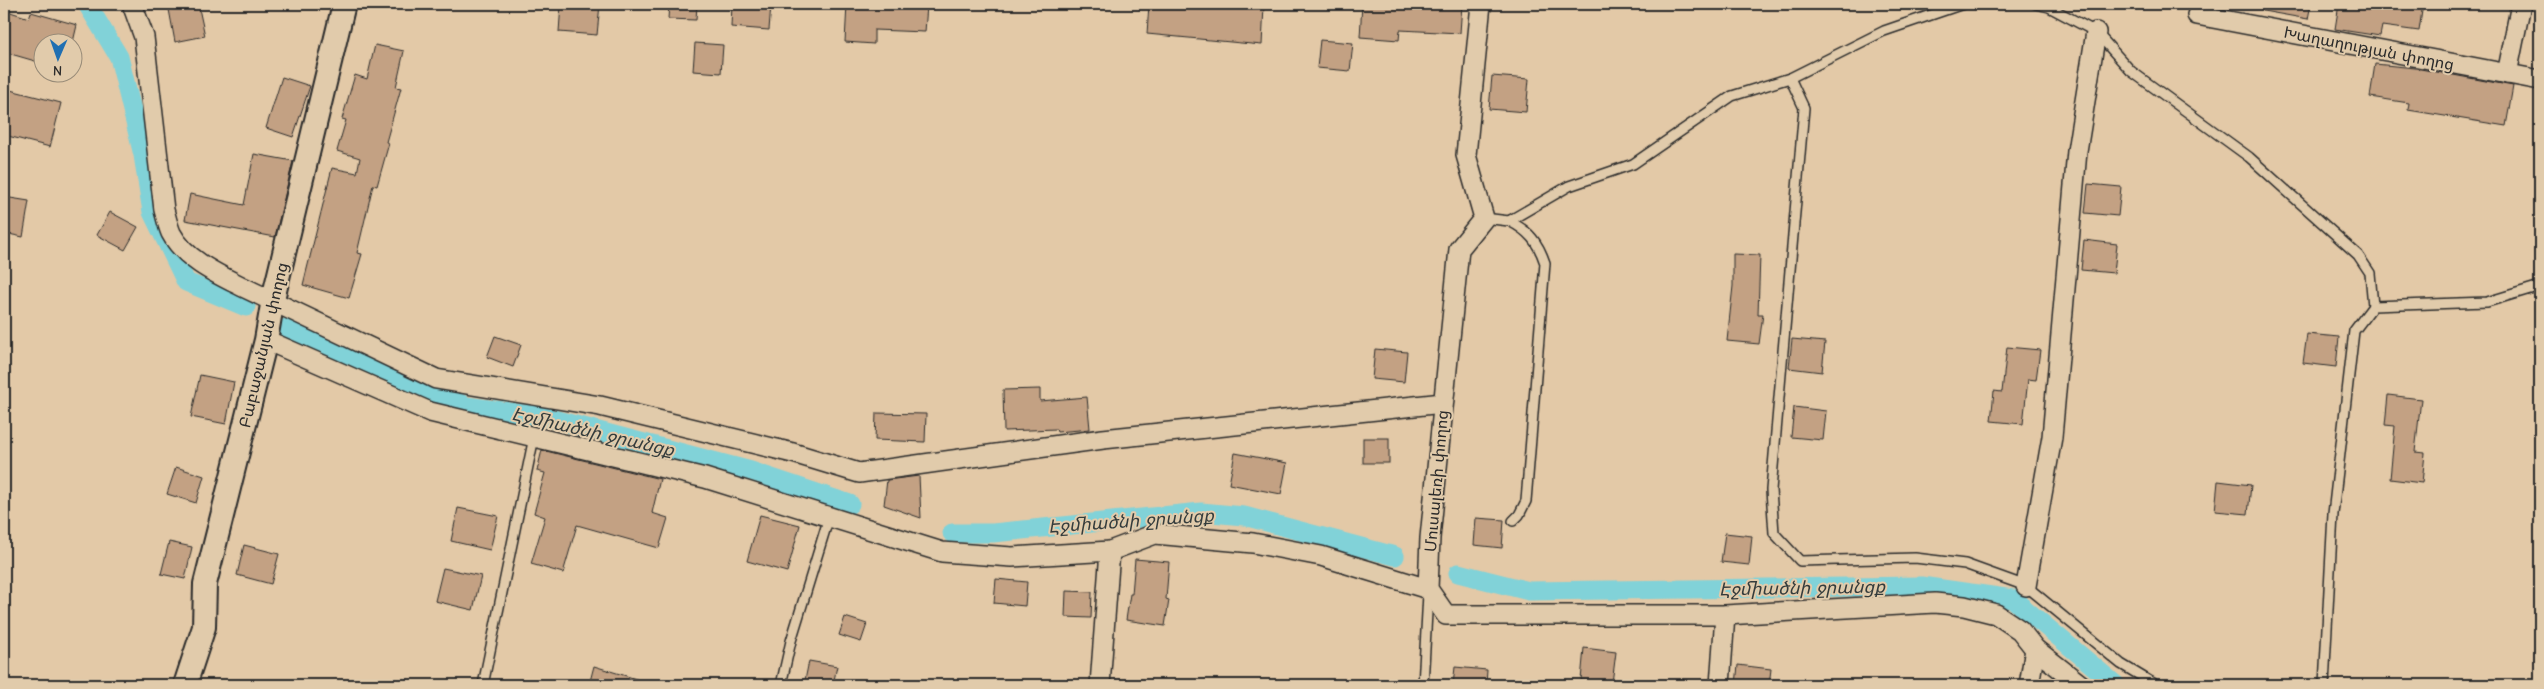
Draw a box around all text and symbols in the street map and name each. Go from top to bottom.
street label: Խաղաղության փողոց [2282,24,2456,74]
north arrow [32,32,82,82]
text: N [53,62,62,79]
street label: Բաբաջանյան փողոց [236,261,292,430]
water label: Էջմիածնի ջրանցք [510,404,677,462]
street label: Մուսալեռի փողոց [1422,409,1452,553]
water label: Էջմիածնի ջրանցք [1047,505,1216,538]
water label: Էջմիածնի ջրանցք [1719,577,1886,600]

